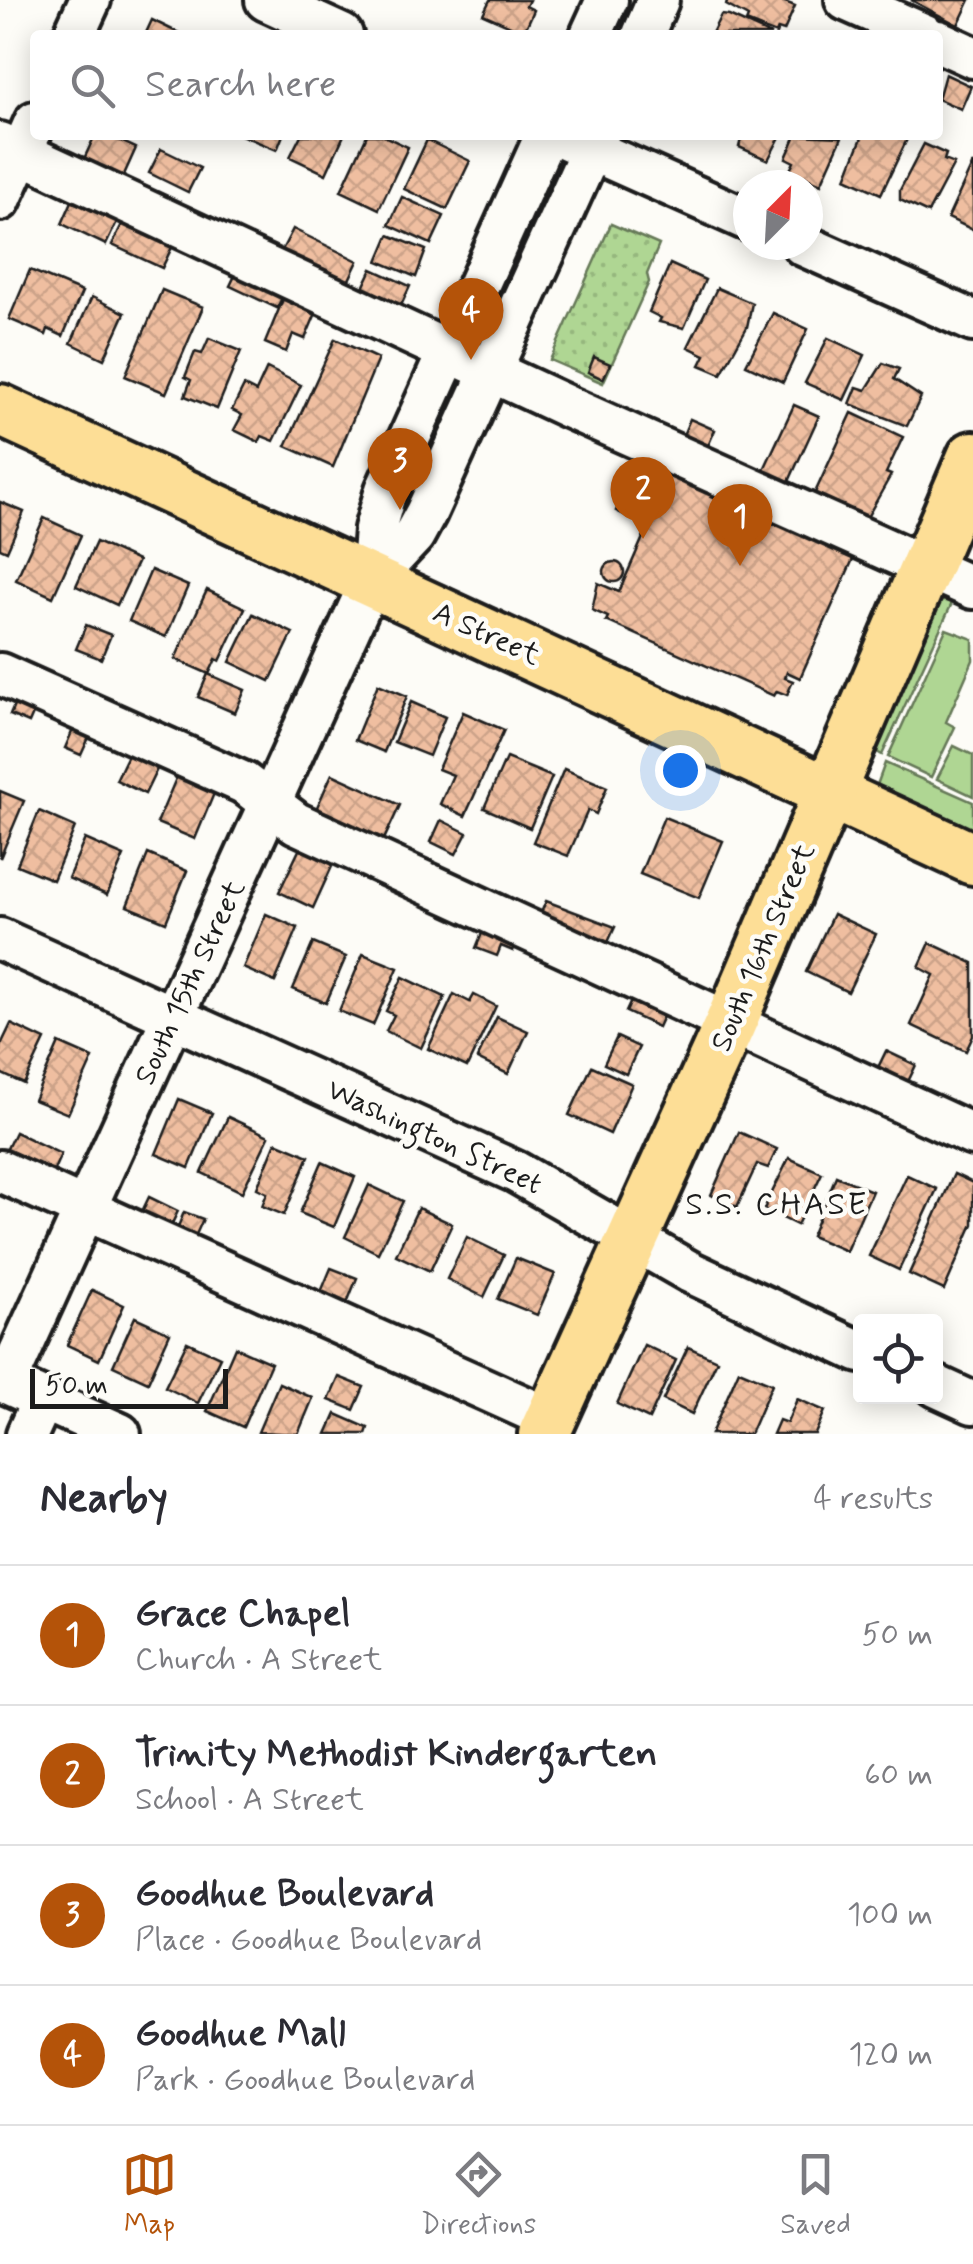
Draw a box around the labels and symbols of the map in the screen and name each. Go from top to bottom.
north arrow [733,170,823,260]
pin: 4 [438,278,504,360]
pin: 3 [368,428,432,510]
pin: 2 [610,456,676,539]
pin: 1 [708,484,772,566]
street label: A Street [427,593,547,675]
your location [655,745,706,796]
street label: South 16th Street [702,837,825,1058]
street label: South 15th Street [126,873,255,1091]
street label: Washington Street [319,1070,548,1207]
district label: S.S. CHASE [685,1184,869,1226]
scale bar [30,1364,228,1408]

